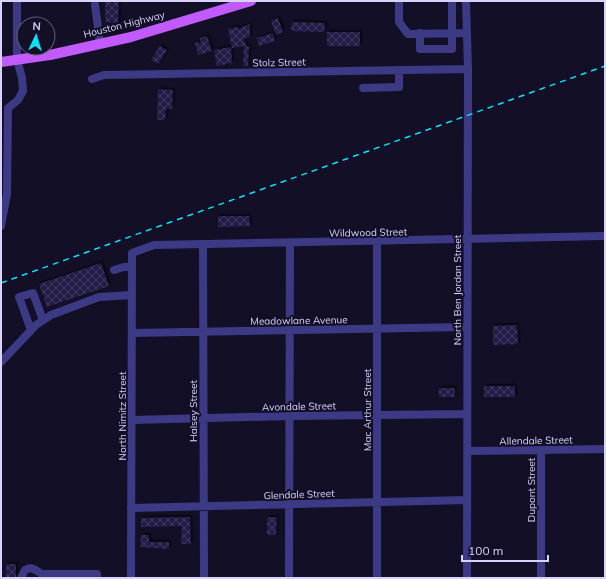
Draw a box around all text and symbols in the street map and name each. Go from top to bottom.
street label: Houston Highway [82,8,167,41]
north arrow [16,16,56,56]
text: N [32,19,41,33]
street label: Stolz Street [252,56,306,69]
street label: Wildwood Street [329,225,408,240]
street label: North Ben Jordan Street [451,234,464,345]
street label: Meadowlane Avenue [250,313,348,328]
street label: Mac Arthur Street [361,368,374,451]
street label: North Nimitz Street [116,371,129,461]
street label: Halsey Street [187,380,200,442]
street label: Avondale Street [262,399,337,414]
street label: Allendale Street [499,433,573,448]
street label: Dupont Street [525,457,538,522]
street label: Glendale Street [263,487,335,502]
scale bar [462,537,548,563]
text: 100 m [468,543,503,558]

